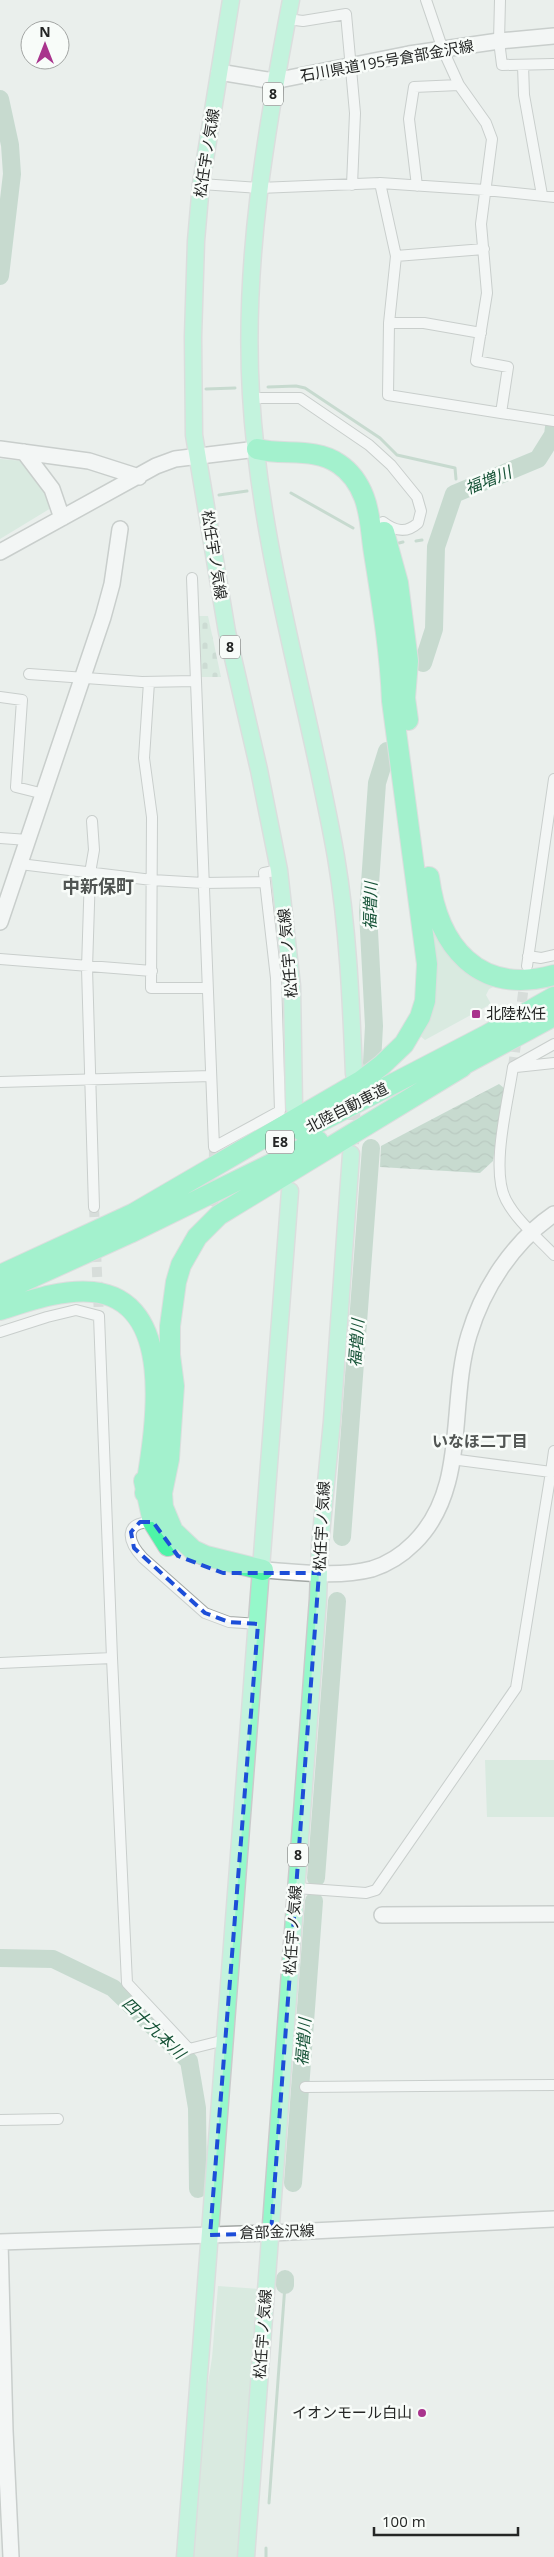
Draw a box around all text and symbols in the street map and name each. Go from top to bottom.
north arrow [20,20,70,70]
text: N [39,22,51,41]
street label: 石川県道195号倉部金沢線 [299,35,475,85]
road number: 8 [263,82,283,106]
street label: 松任宇ノ気線 [189,107,223,199]
water label: 福増川 [462,460,516,499]
street label: 松任宇ノ気線 [198,509,232,601]
road number: 8 [220,636,240,659]
district label: 中新保町 [62,874,134,898]
water label: 福増川 [359,880,381,930]
street label: 松任宇ノ気線 [273,907,301,999]
place label: 北陸松任 [486,1003,546,1023]
marker: 北陸松任 [470,1008,482,1020]
street label: 北陸自動車道 [302,1078,391,1136]
road number: E8 [266,1130,294,1154]
water label: 福増川 [343,1316,369,1368]
district label: いなほ二丁目 [432,1430,528,1452]
street label: 松任宇ノ気線 [309,1480,333,1571]
road number: 8 [288,1844,308,1866]
street label: 松任宇ノ気線 [279,1884,305,1976]
water label: 四十九本川 [118,1992,192,2065]
water label: 福増川 [290,2015,316,2067]
street label: 倉部金沢線 [239,2220,315,2242]
street label: 松任宇ノ気線 [249,2288,275,2380]
place label: イオンモール白山 [292,2402,412,2422]
marker: イオンモール白山 [416,2407,428,2419]
scale bar [374,2504,518,2536]
text: 100 m [382,2511,426,2531]

